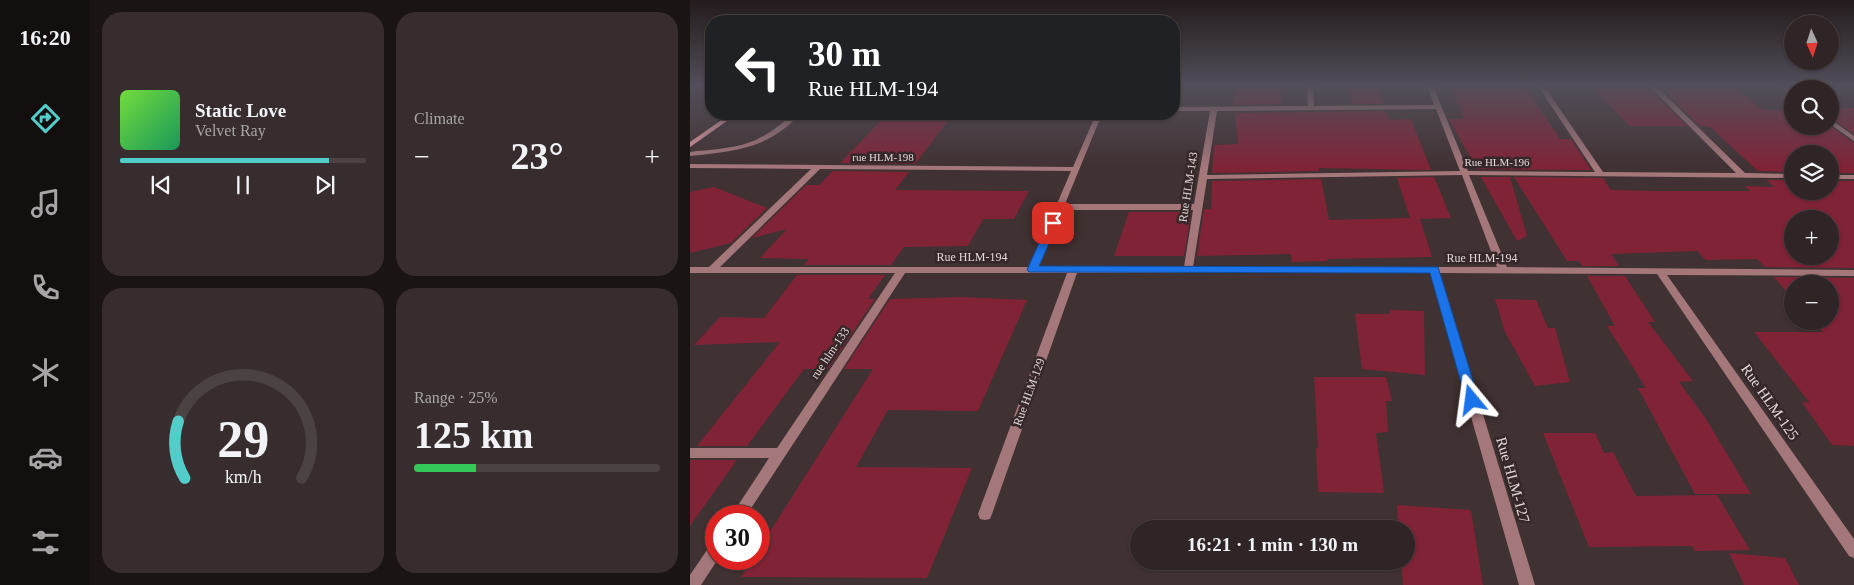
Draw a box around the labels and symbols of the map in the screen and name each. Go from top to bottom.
north arrow [1784,15,1839,70]
street label: rue HLM-198 [852,151,914,163]
street label: Rue HLM-143 [1176,151,1200,223]
street label: Rue HLM-196 [1464,156,1530,168]
pin [1032,202,1074,244]
street label: Rue HLM-194 [937,250,1008,264]
street label: Rue HLM-194 [1447,251,1518,265]
street label: rue hlm-133 [808,325,852,381]
street label: Rue HLM-129 [1010,356,1048,428]
street label: Rue HLM-125 [1738,361,1802,443]
position arrow [1445,373,1497,425]
street label: Rue HLM-127 [1493,435,1533,525]
speed limit sign: 30 [705,505,770,570]

